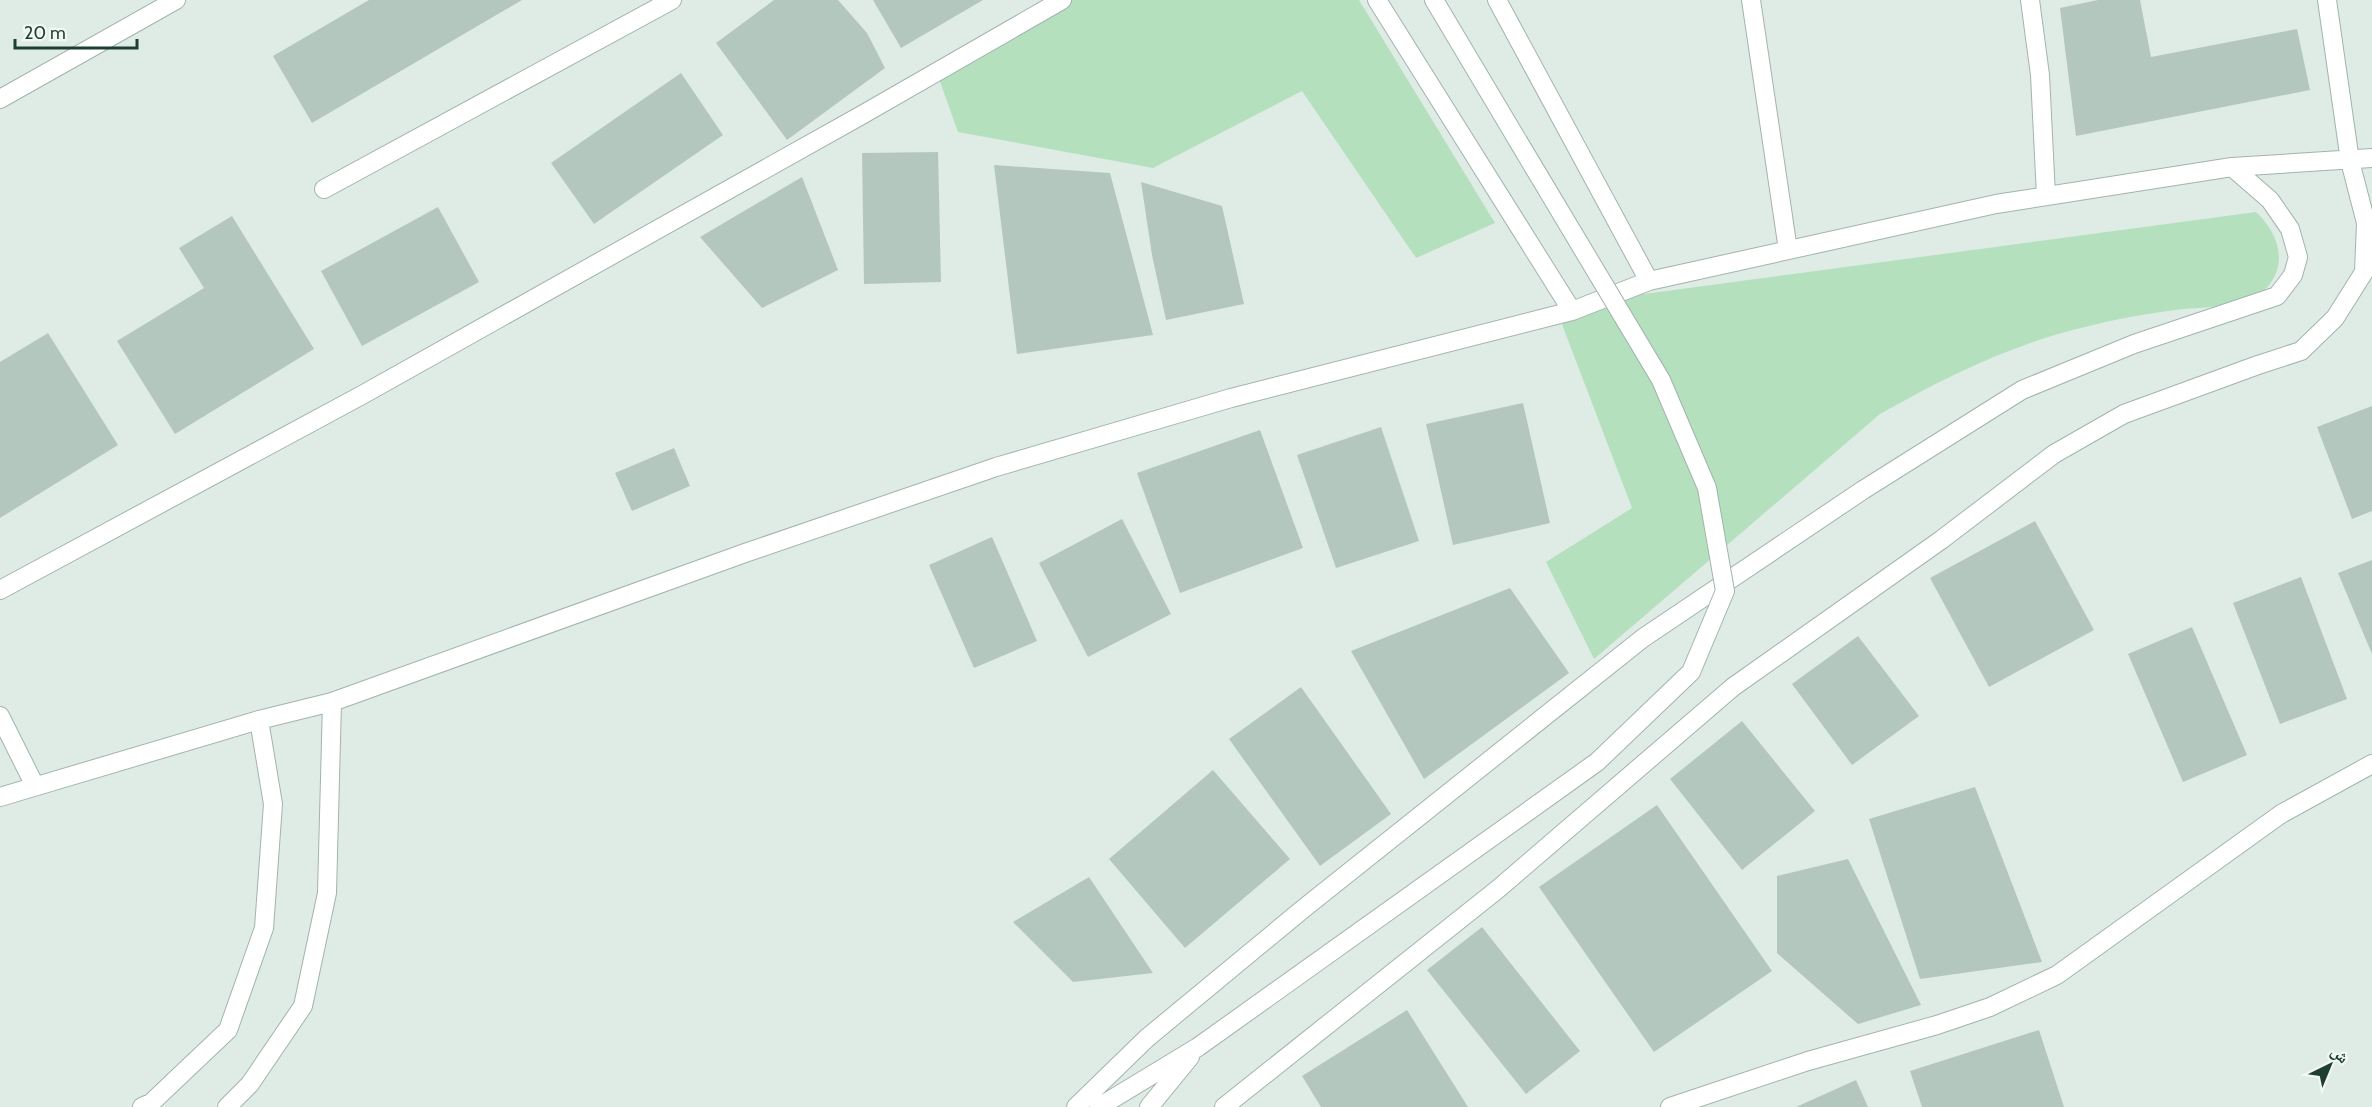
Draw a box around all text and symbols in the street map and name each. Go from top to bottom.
scale bar [15,12,136,50]
text: 20 m [24,22,66,44]
north arrow [2300,1035,2360,1095]
text: ش [2327,1042,2353,1067]

